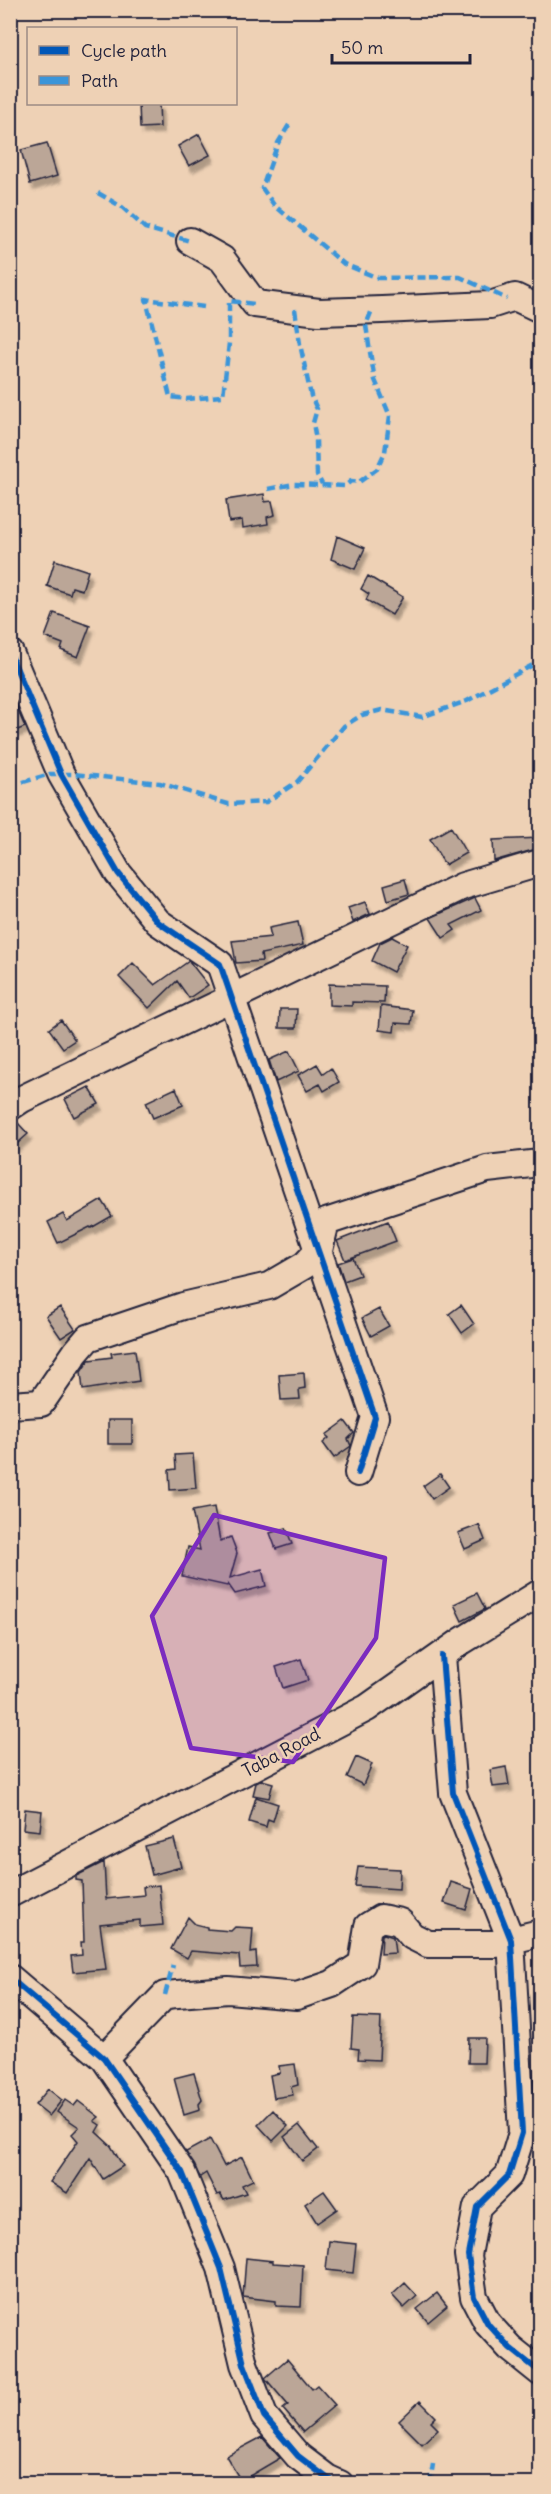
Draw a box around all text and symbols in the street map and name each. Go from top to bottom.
legend [27,27,237,105]
scale bar [332,27,470,65]
text: 50 m [341,36,383,59]
text: Cycle path [81,39,167,62]
text: Path [81,69,118,92]
street label: Taba Road [238,1722,324,1782]

